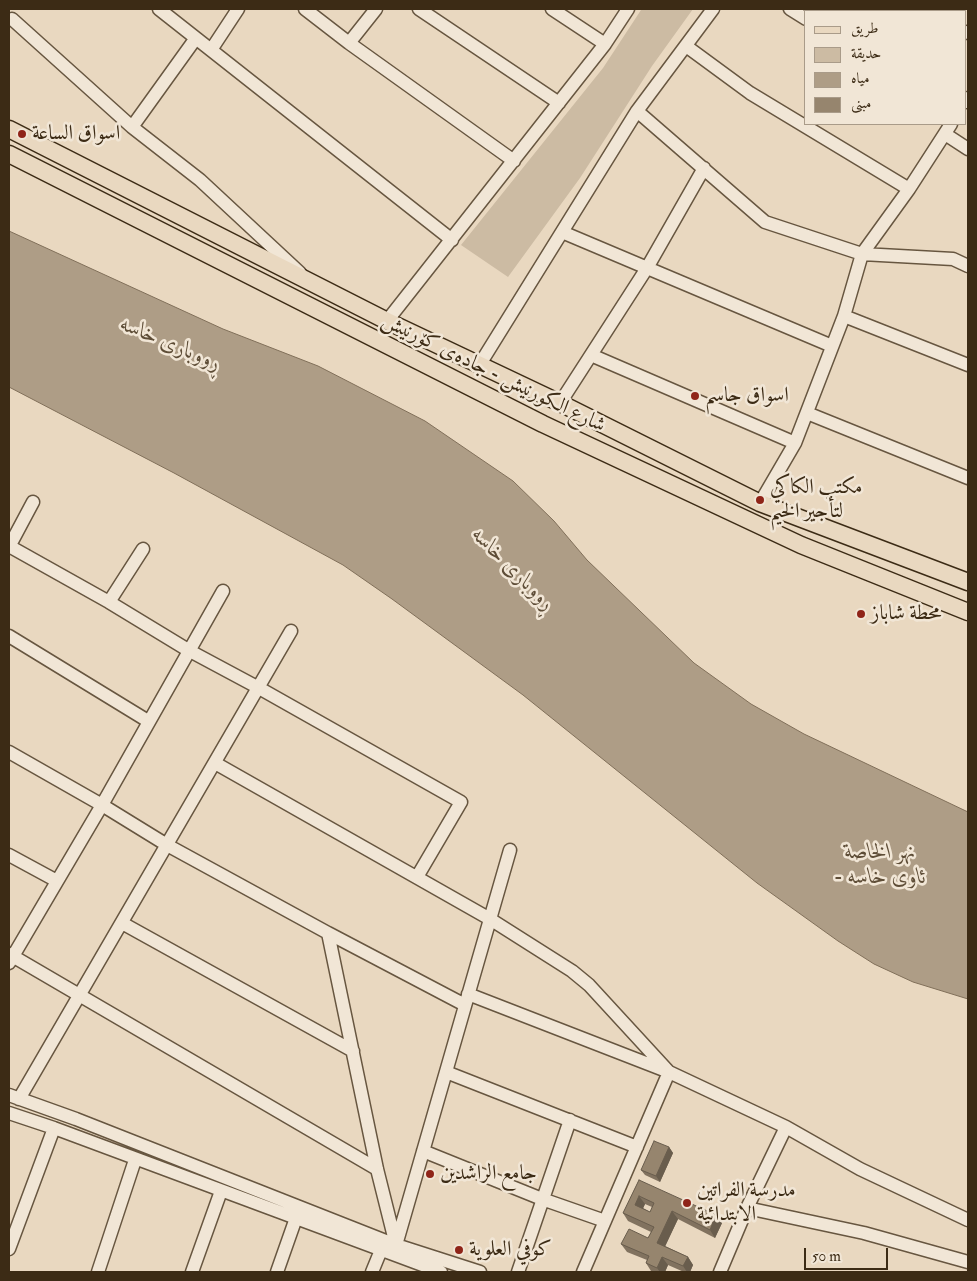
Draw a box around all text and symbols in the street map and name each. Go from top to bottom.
legend [804,10,967,125]
text: طريق [851,19,878,38]
text: حديقة [851,44,881,63]
text: مياه [851,69,869,88]
text: مبنى [851,94,871,113]
place label: اسواق الساعة [32,121,120,147]
marker: اسواق الساعة [16,128,28,140]
street label: شارع الكورنيش - جادەی کۆرنیش [377,309,609,439]
water label: ڕووباری خاسە [116,312,224,378]
place label: اسواق جاسم [705,383,789,409]
marker: اسواق جاسم [689,390,701,402]
place label: مكتب الكاكي لتأجير الخيم [770,475,862,525]
marker: مكتب الكاكي لتأجير الخيم [754,494,766,506]
water label: ڕووباری خاسە [465,523,559,617]
place label: محطة شاباز [871,601,942,627]
marker: محطة شاباز [855,608,867,620]
water label: نهر الخاصة - ئاوی خاسە [834,840,926,891]
place label: جامع الراشدين [440,1161,537,1187]
marker: جامع الراشدين [424,1168,436,1180]
place label: مدرسة الفراتين الابتدائية [697,1178,796,1228]
marker: مدرسة الفراتين الابتدائية [681,1197,693,1209]
place label: كوفي العلوية [469,1237,552,1263]
scale bar [807,1238,891,1270]
marker: كوفي العلوية [453,1244,465,1256]
text: 50 m [812,1247,841,1266]

